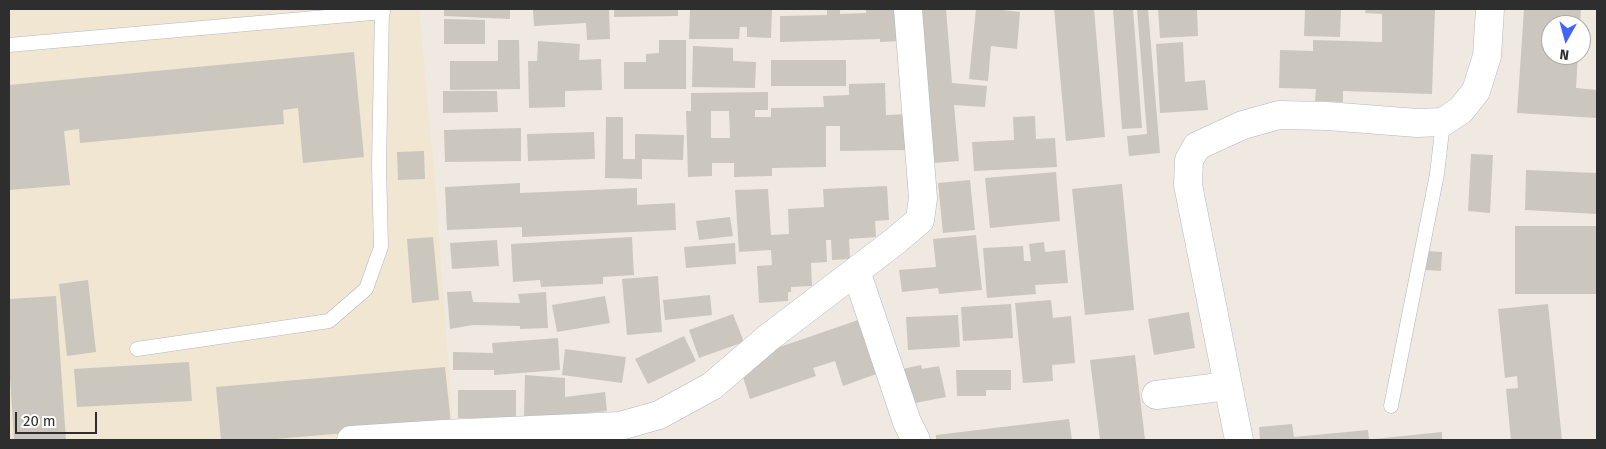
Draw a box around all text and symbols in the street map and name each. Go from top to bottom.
north arrow [1541,15,1591,65]
text: N [1559,45,1570,63]
scale bar [18,402,100,434]
text: 20 m [23,412,56,430]

